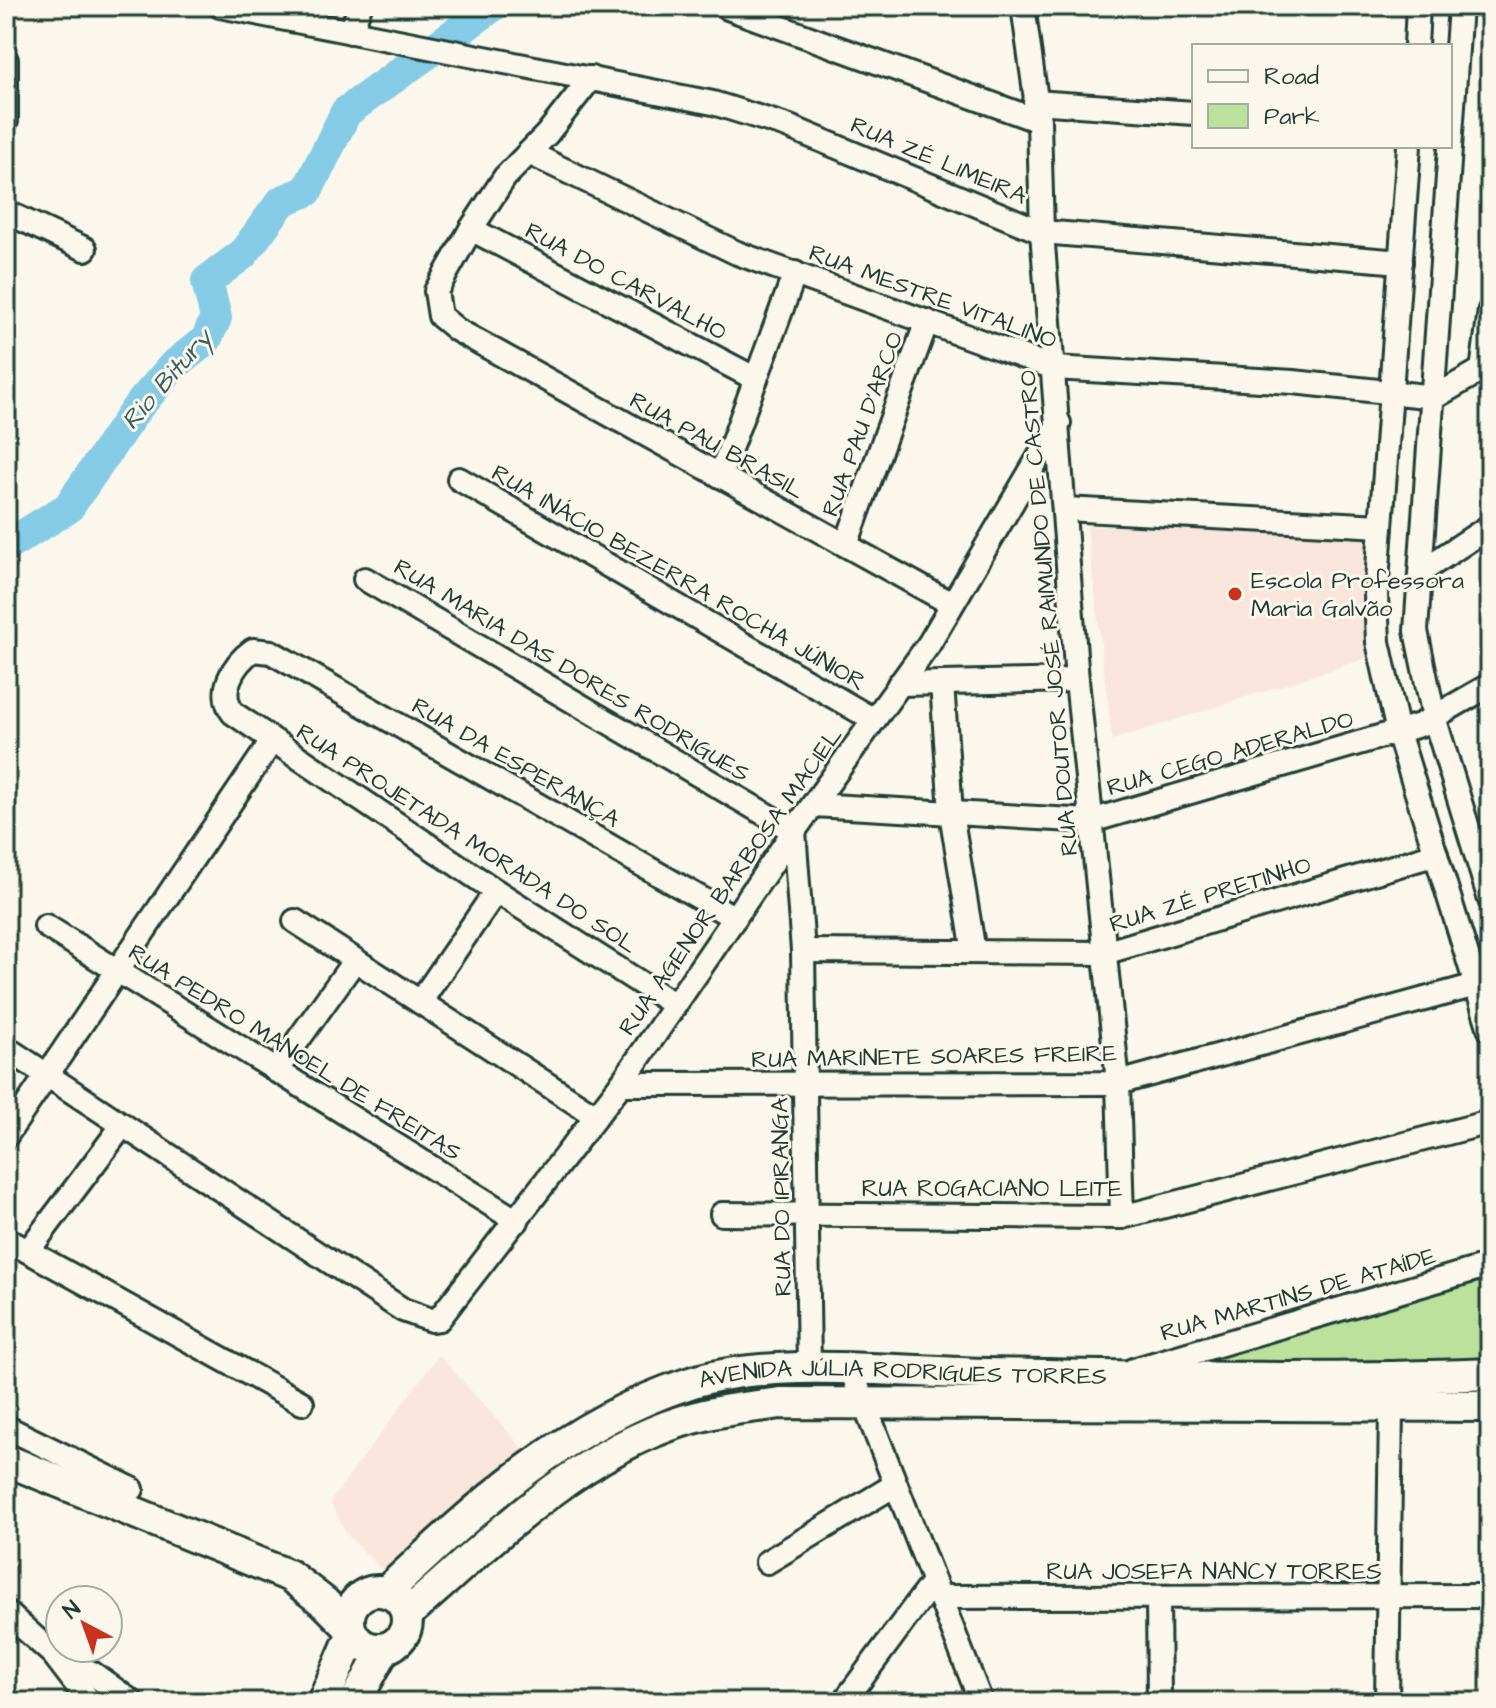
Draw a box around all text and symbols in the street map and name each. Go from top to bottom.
legend [1192,44,1452,148]
text: Road [1264,60,1319,94]
text: Park [1264,100,1320,134]
street label: RUA ZÉ LIMEIRA [845,108,1032,213]
street label: RUA DO CARVALHO [519,214,732,349]
street label: RUA MESTRE VITALINO [804,236,1061,358]
water label: Rio Bitury [113,320,223,438]
street label: RUA PAU D'ARCO [814,327,912,521]
street label: RUA DOUTOR JOSÉ RAIMUNDO DE CASTRO [1011,369,1087,857]
street label: RUA PAU BRASIL [623,384,810,508]
street label: RUA INÁCIO BEZERRA ROCHA JÚNIOR [485,456,872,699]
street label: RUA MARIA DAS DORES RODRIGUES [387,551,756,791]
place label: Escola Professora Maria Galvão [1251,564,1464,626]
marker: Escola Professora Maria Galvão [1226,585,1244,603]
street label: RUA DA ESPERANÇA [405,689,626,836]
street label: RUA CEGO ADERALDO [1103,702,1357,805]
street label: RUA PROJETADA MORADA DO SOL [289,716,644,962]
street label: RUA AGENOR BARBOSA MACIEL [611,720,851,1043]
street label: RUA ZÉ PRETINHO [1105,848,1315,942]
street label: RUA PEDRO MANOEL DE FREITAS [121,936,468,1170]
street label: RUA MARINETE SOARES FREIRE [751,1037,1117,1077]
street label: RUA DO IPIRANGA [763,1097,801,1297]
street label: RUA ROGACIANO LEITE [861,1172,1123,1206]
street label: RUA MARTINS DE ATAÍDE [1157,1239,1440,1351]
street label: AVENIDA JÚLIA RODRIGUES TORRES [695,1352,1107,1398]
street label: RUA JOSEFA NANCY TORRES [1046,1555,1382,1589]
north arrow [44,1584,124,1664]
text: N [56,1594,87,1626]

